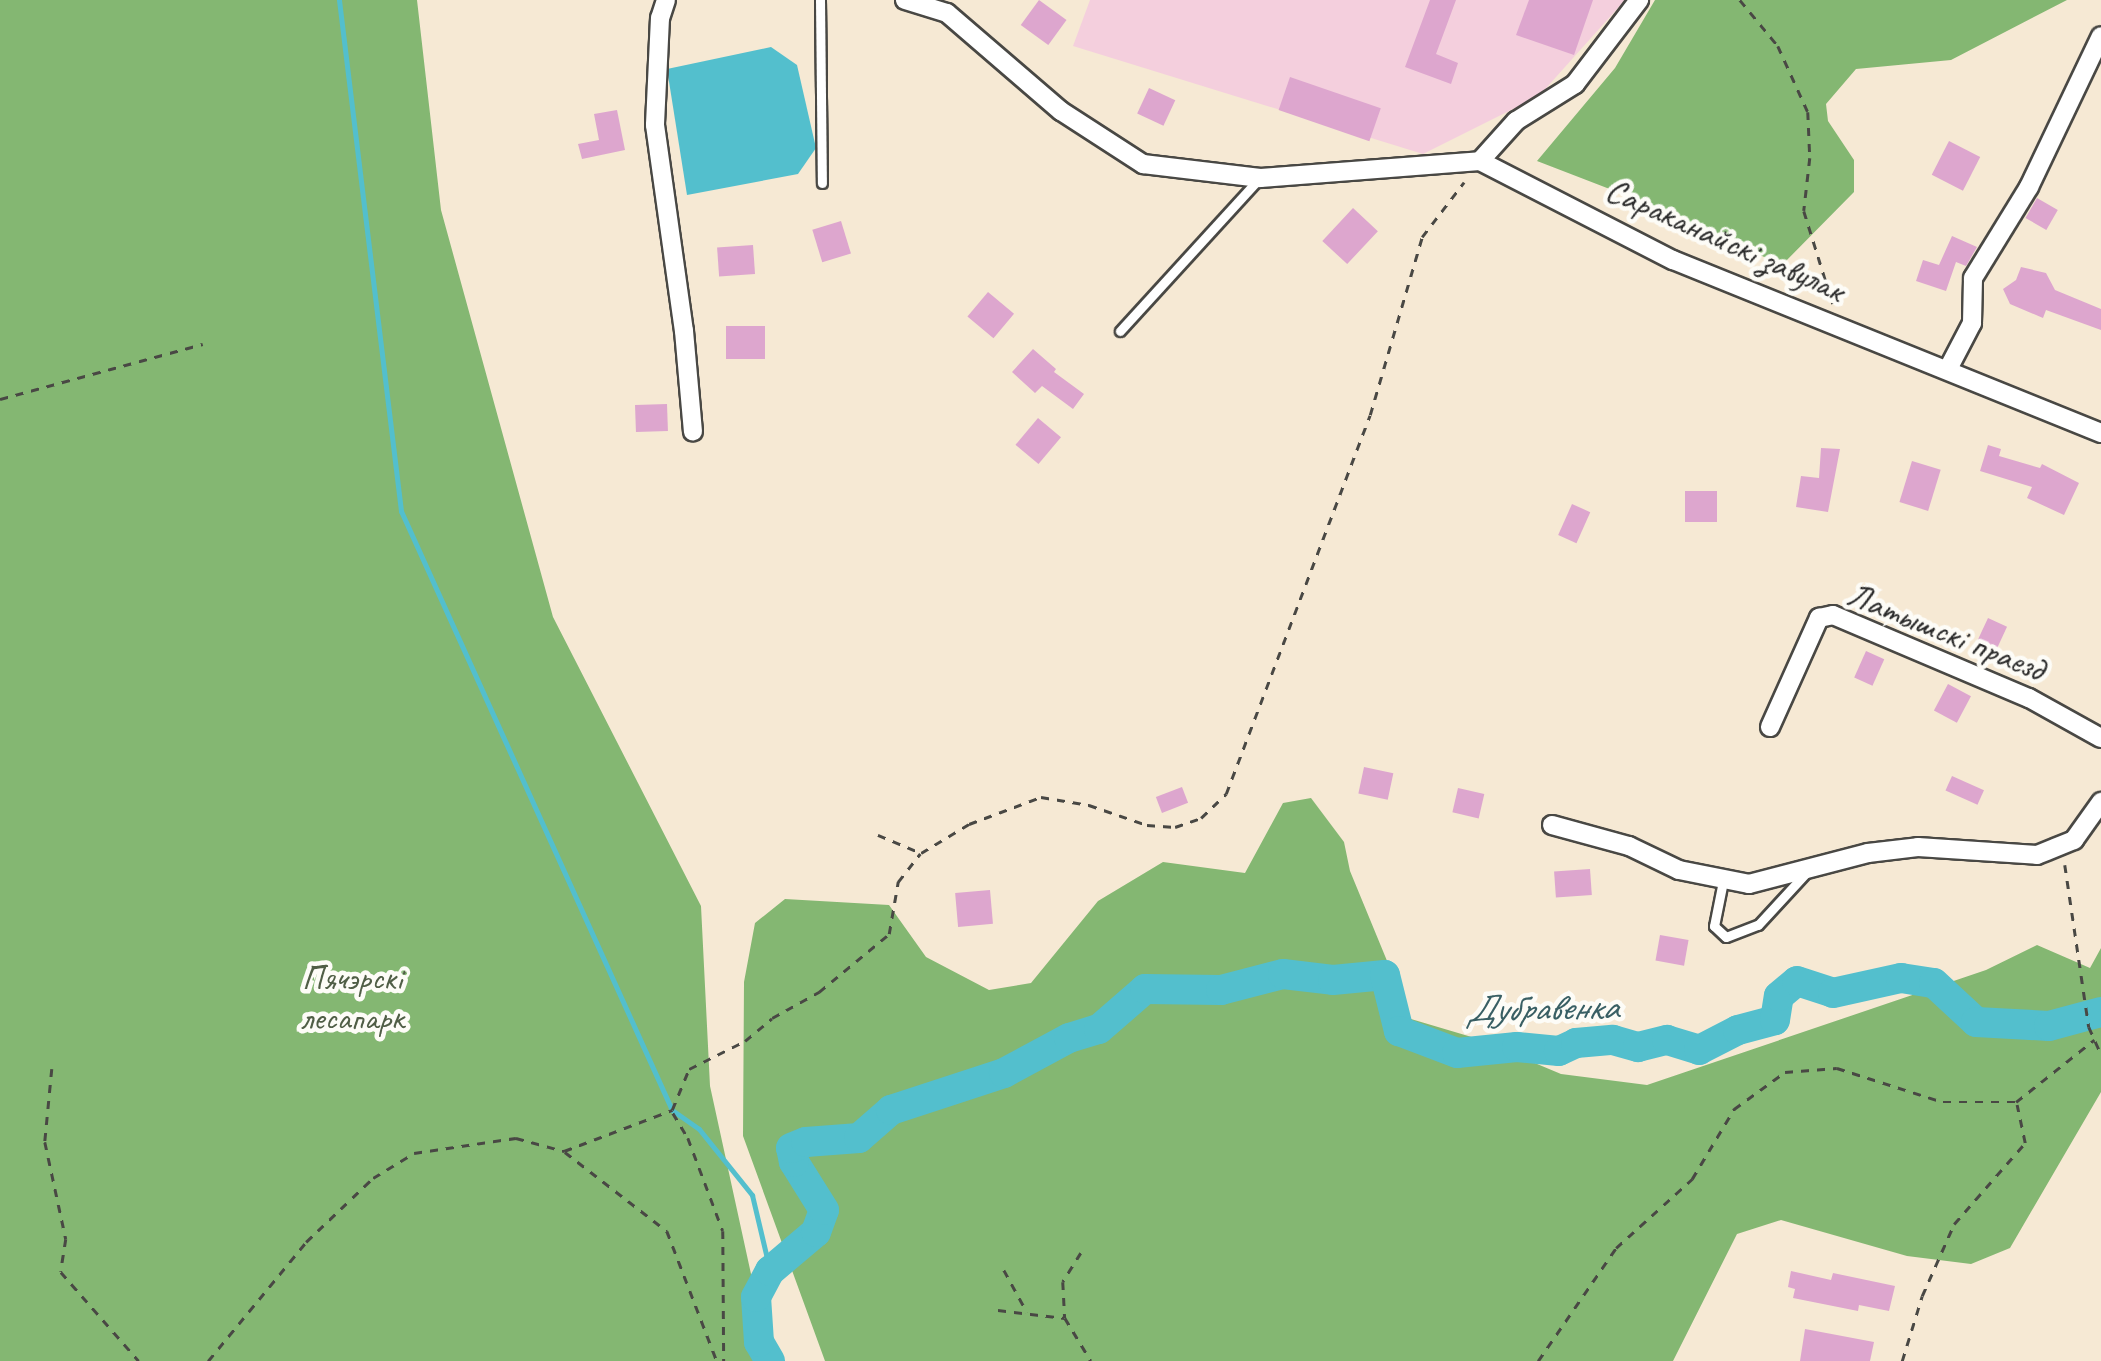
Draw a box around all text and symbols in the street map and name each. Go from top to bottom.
street label: Сараканайскі завулак [1599,169,1851,311]
street label: Латышскі праезд [1841,573,2051,691]
park label: Пячэрскі лесапарк [300,957,404,1039]
water label: Дубравенка [1466,984,1618,1032]

